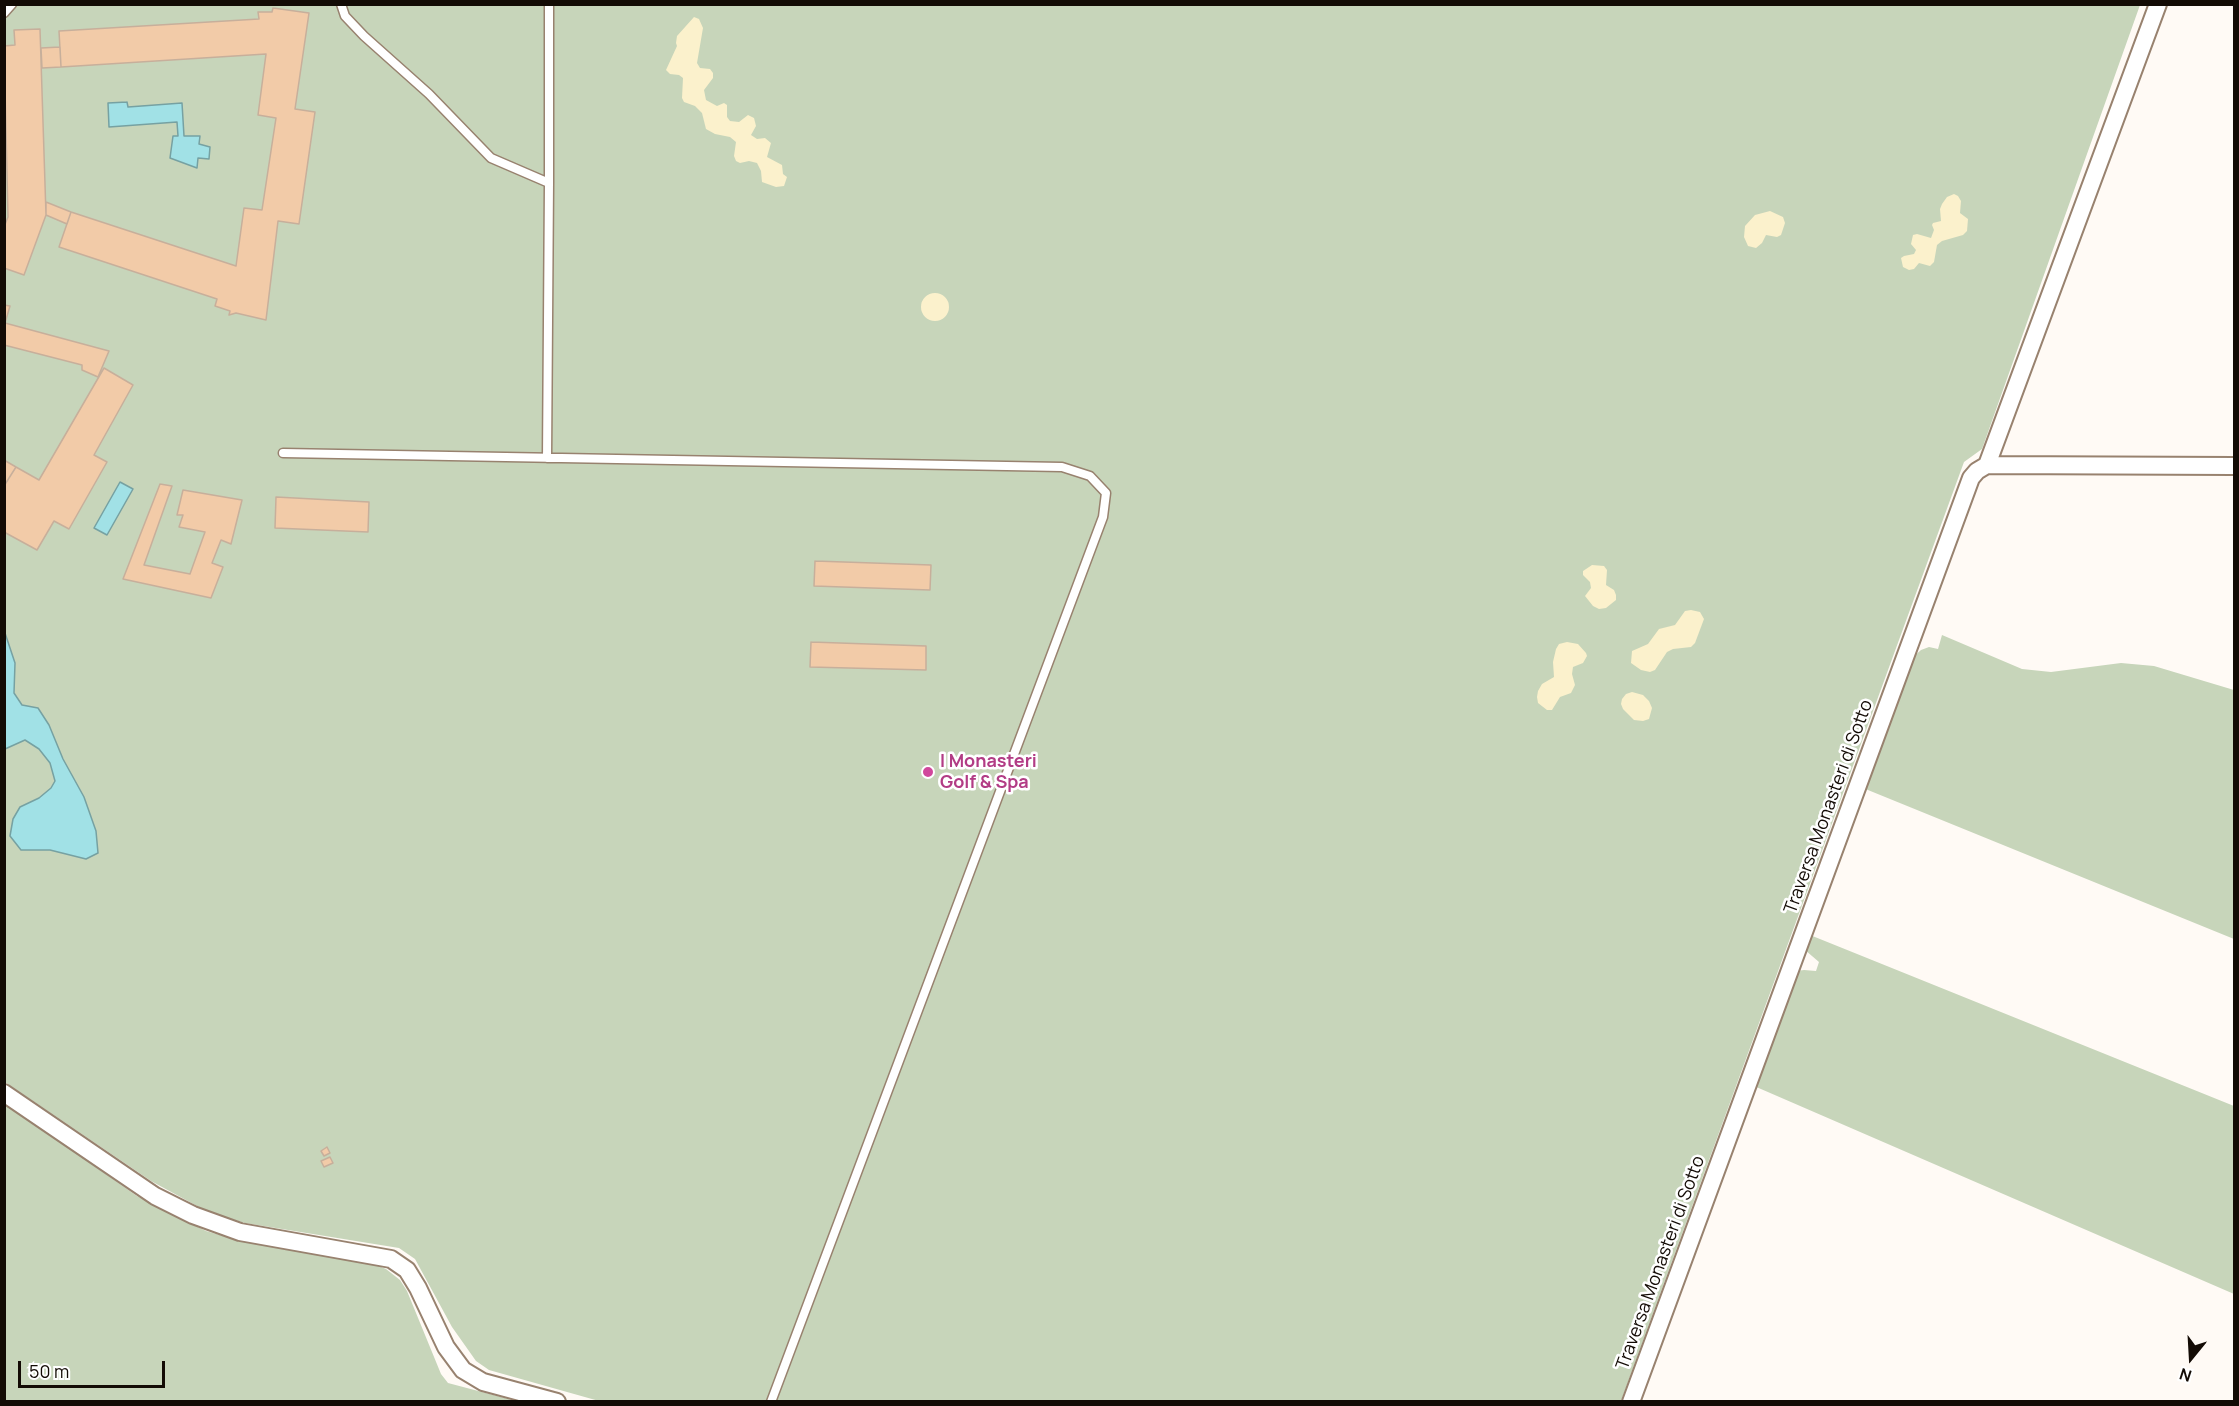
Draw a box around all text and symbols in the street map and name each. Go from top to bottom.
street label: Traversa Monasteri di Sotto [1780,697,1878,917]
place label: I Monasteri Golf & Spa [940,751,1037,794]
marker: I Monasteri Golf & Spa [921,765,935,779]
street label: Traversa Monasteri di Sotto [1612,1153,1710,1373]
north arrow [2161,1328,2221,1388]
scale bar [21,1349,168,1387]
text: 50 m [29,1359,69,1383]
text: N [2177,1363,2194,1387]

